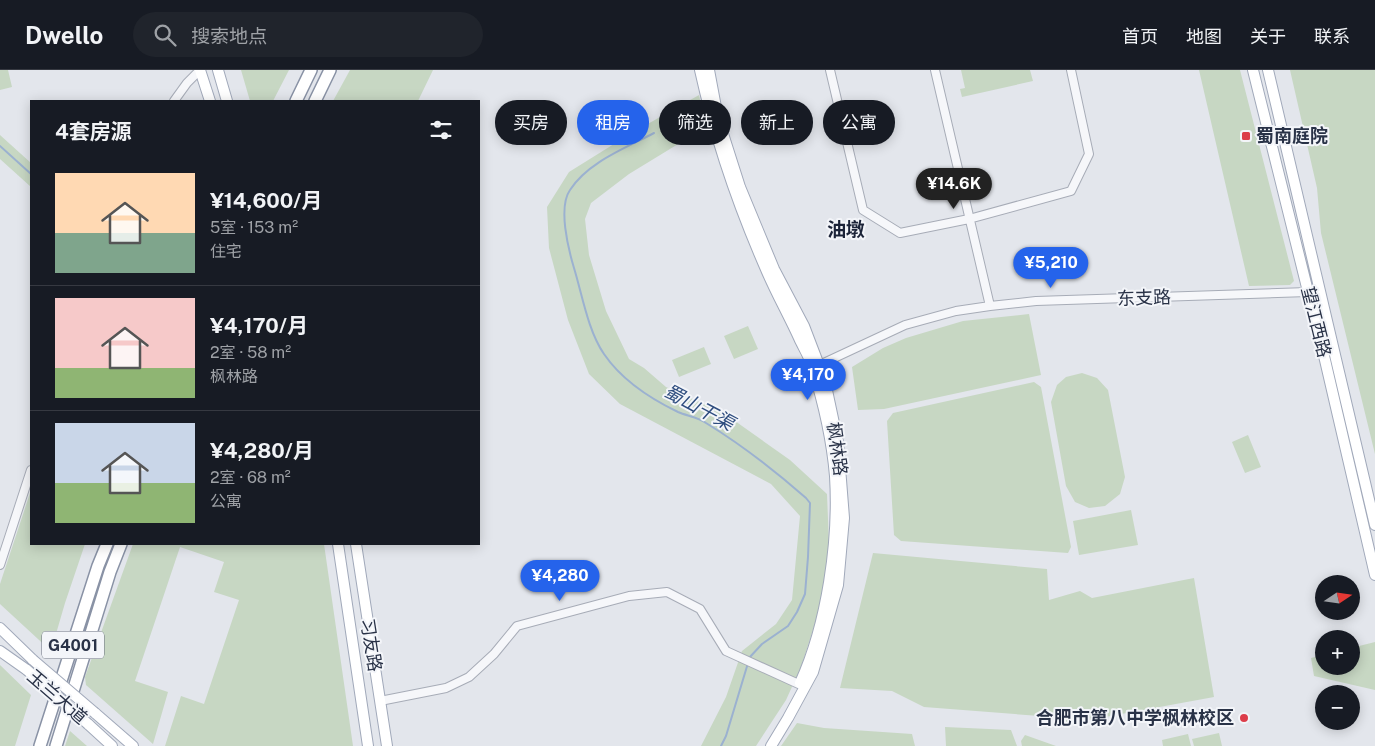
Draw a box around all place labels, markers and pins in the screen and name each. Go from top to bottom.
place label: 蜀南庭院 [1256,125,1328,146]
marker: 蜀南庭院 [1240,130,1252,142]
pin: ¥14.6K [913,168,995,210]
pin: ¥5,210 [1010,246,1092,289]
pin: ¥4,170 [767,358,849,401]
pin: ¥4,280 [519,560,601,602]
place label: 合肥市第八中学枫林校区 [1036,707,1234,728]
marker: 合肥市第八中学枫林校区 [1238,712,1250,724]

